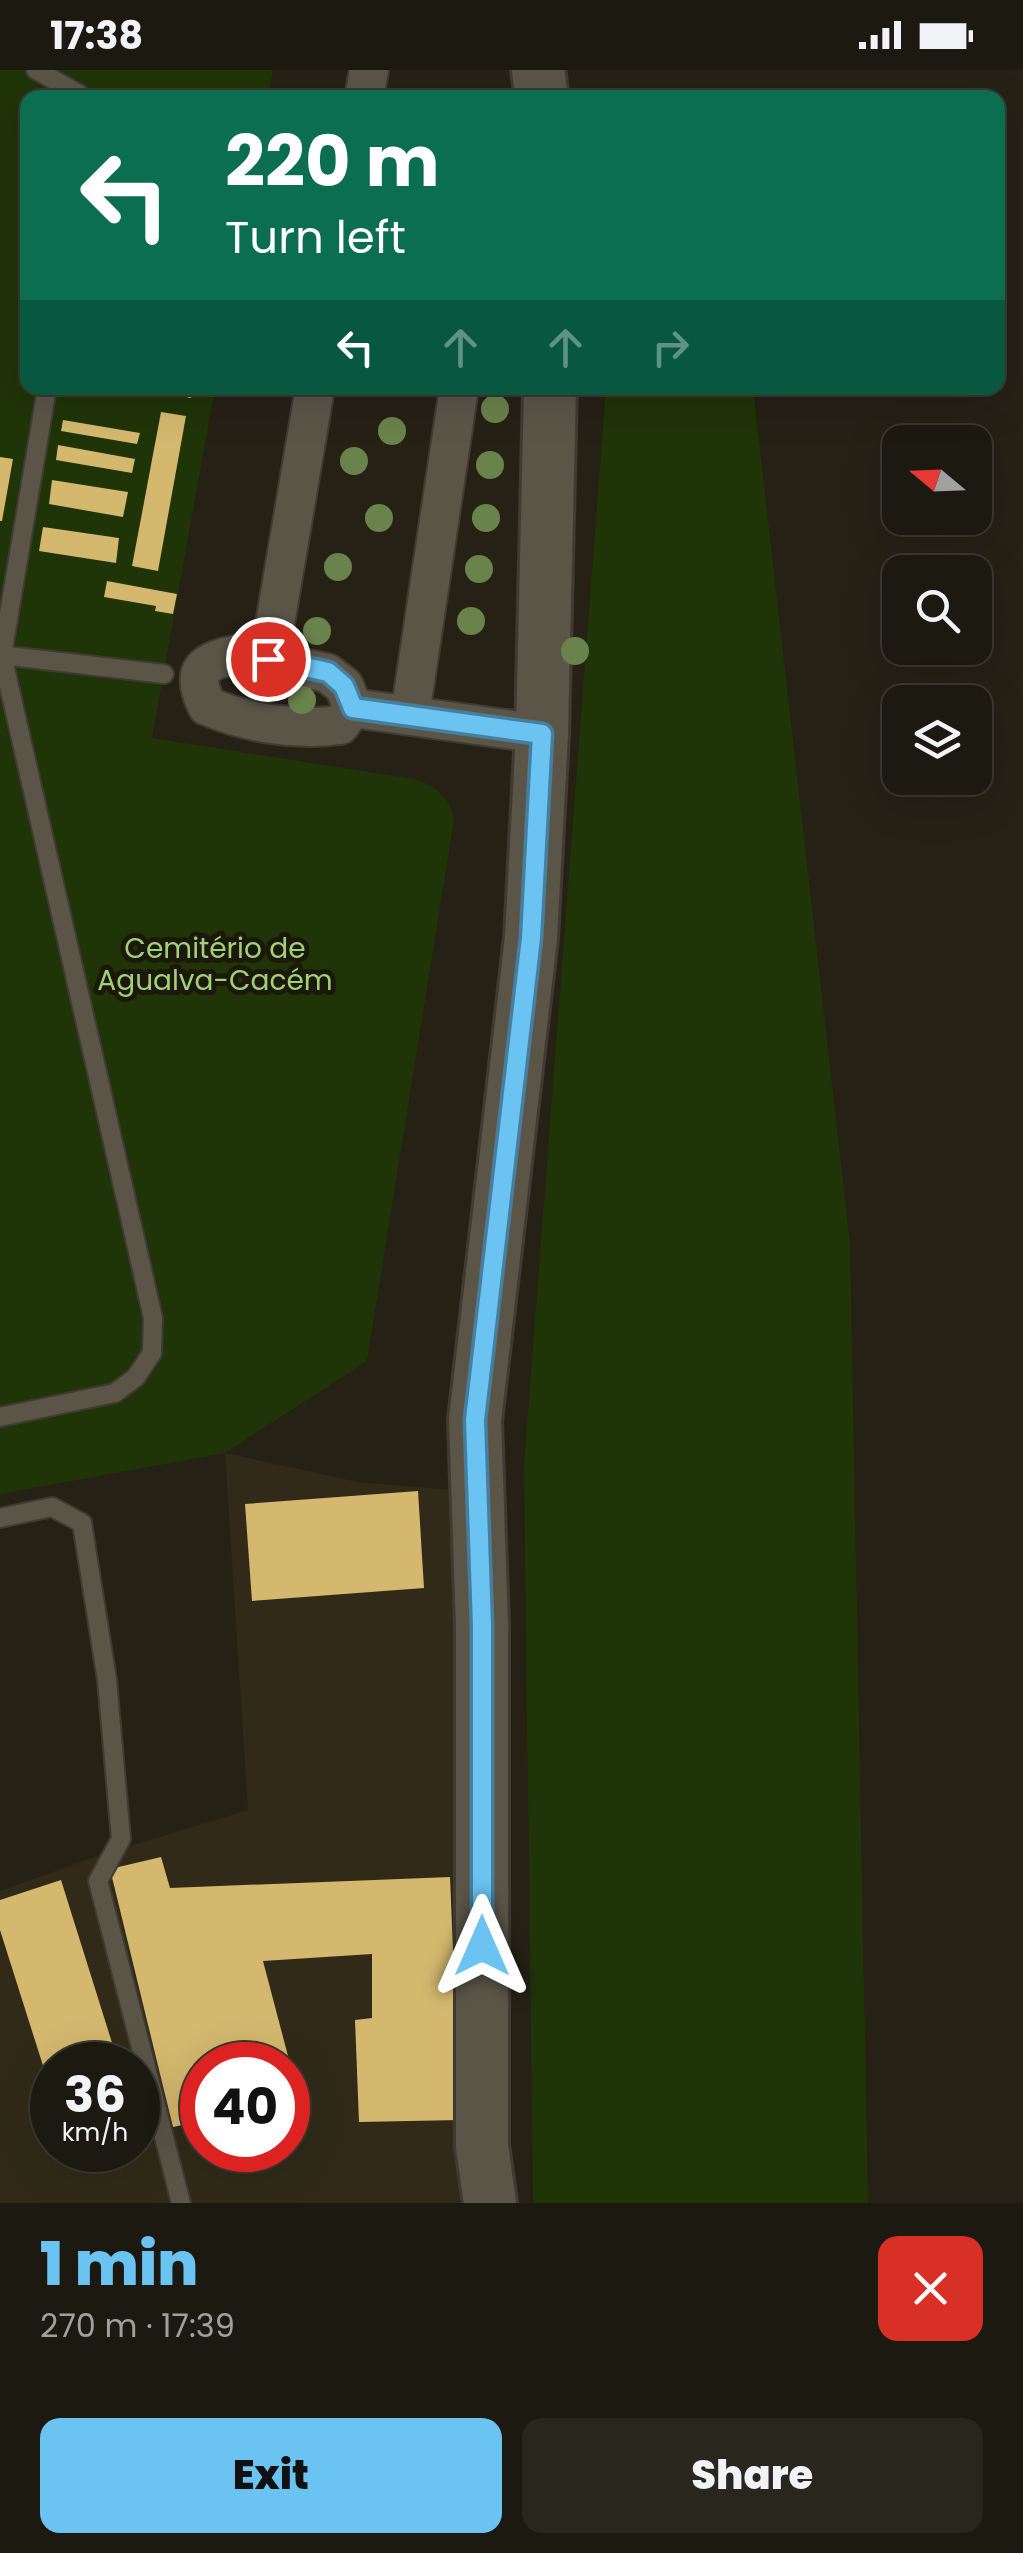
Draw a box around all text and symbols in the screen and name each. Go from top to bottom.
text: 17:38 [50,9,143,62]
text: 220 m [225,112,440,211]
icon: left [60,130,190,260]
text: Turn left [225,206,406,269]
icon: left [328,320,383,375]
icon: ahead [433,320,488,375]
icon: ahead [538,320,593,375]
icon: right [643,320,698,375]
north arrow [882,425,992,535]
map controls [882,425,992,795]
button: search [882,555,992,665]
pin [226,617,311,702]
icon: arrive [241,632,296,687]
button: layers [882,685,992,795]
park label: Cemitério de Agualva-Cacém [97,929,333,1000]
position arrow [430,1894,534,1998]
speed limit sign: 40 [180,2042,310,2172]
text: 36 [64,2059,126,2130]
text: km/h [62,2115,128,2150]
text: 1 min [40,2222,198,2306]
button: close [878,2236,983,2341]
text: 270 m · 17:39 [40,2303,235,2348]
button: Exit [40,2418,502,2533]
button: Share [522,2418,983,2533]

